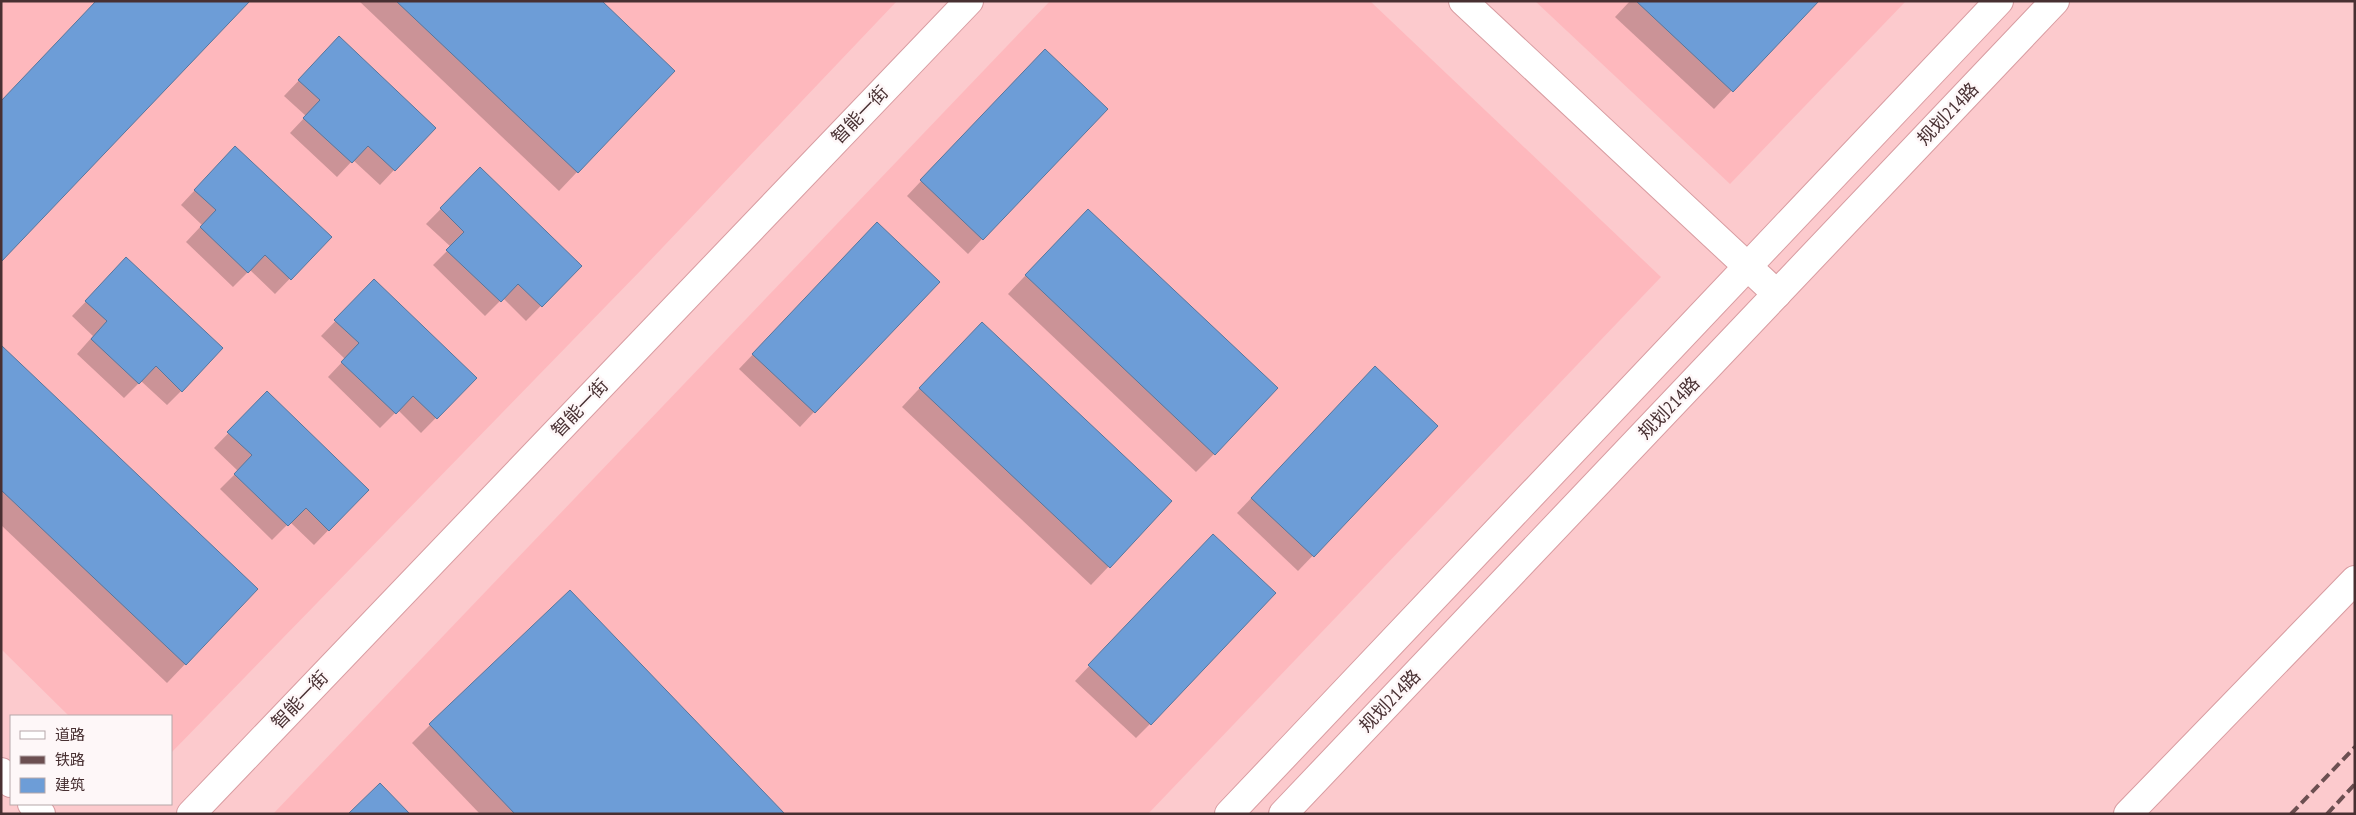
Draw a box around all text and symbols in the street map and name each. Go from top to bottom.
street label: 规划214路 [1912,77,1983,150]
street label: 智能一街 [826,81,893,149]
street label: 规划214路 [1633,371,1704,444]
street label: 智能一街 [546,374,613,442]
street label: 规划214路 [1354,664,1425,737]
street label: 智能一街 [266,666,333,734]
legend [10,715,172,805]
text: 道路 [55,725,85,744]
text: 铁路 [55,750,85,769]
text: 建筑 [55,775,85,794]

